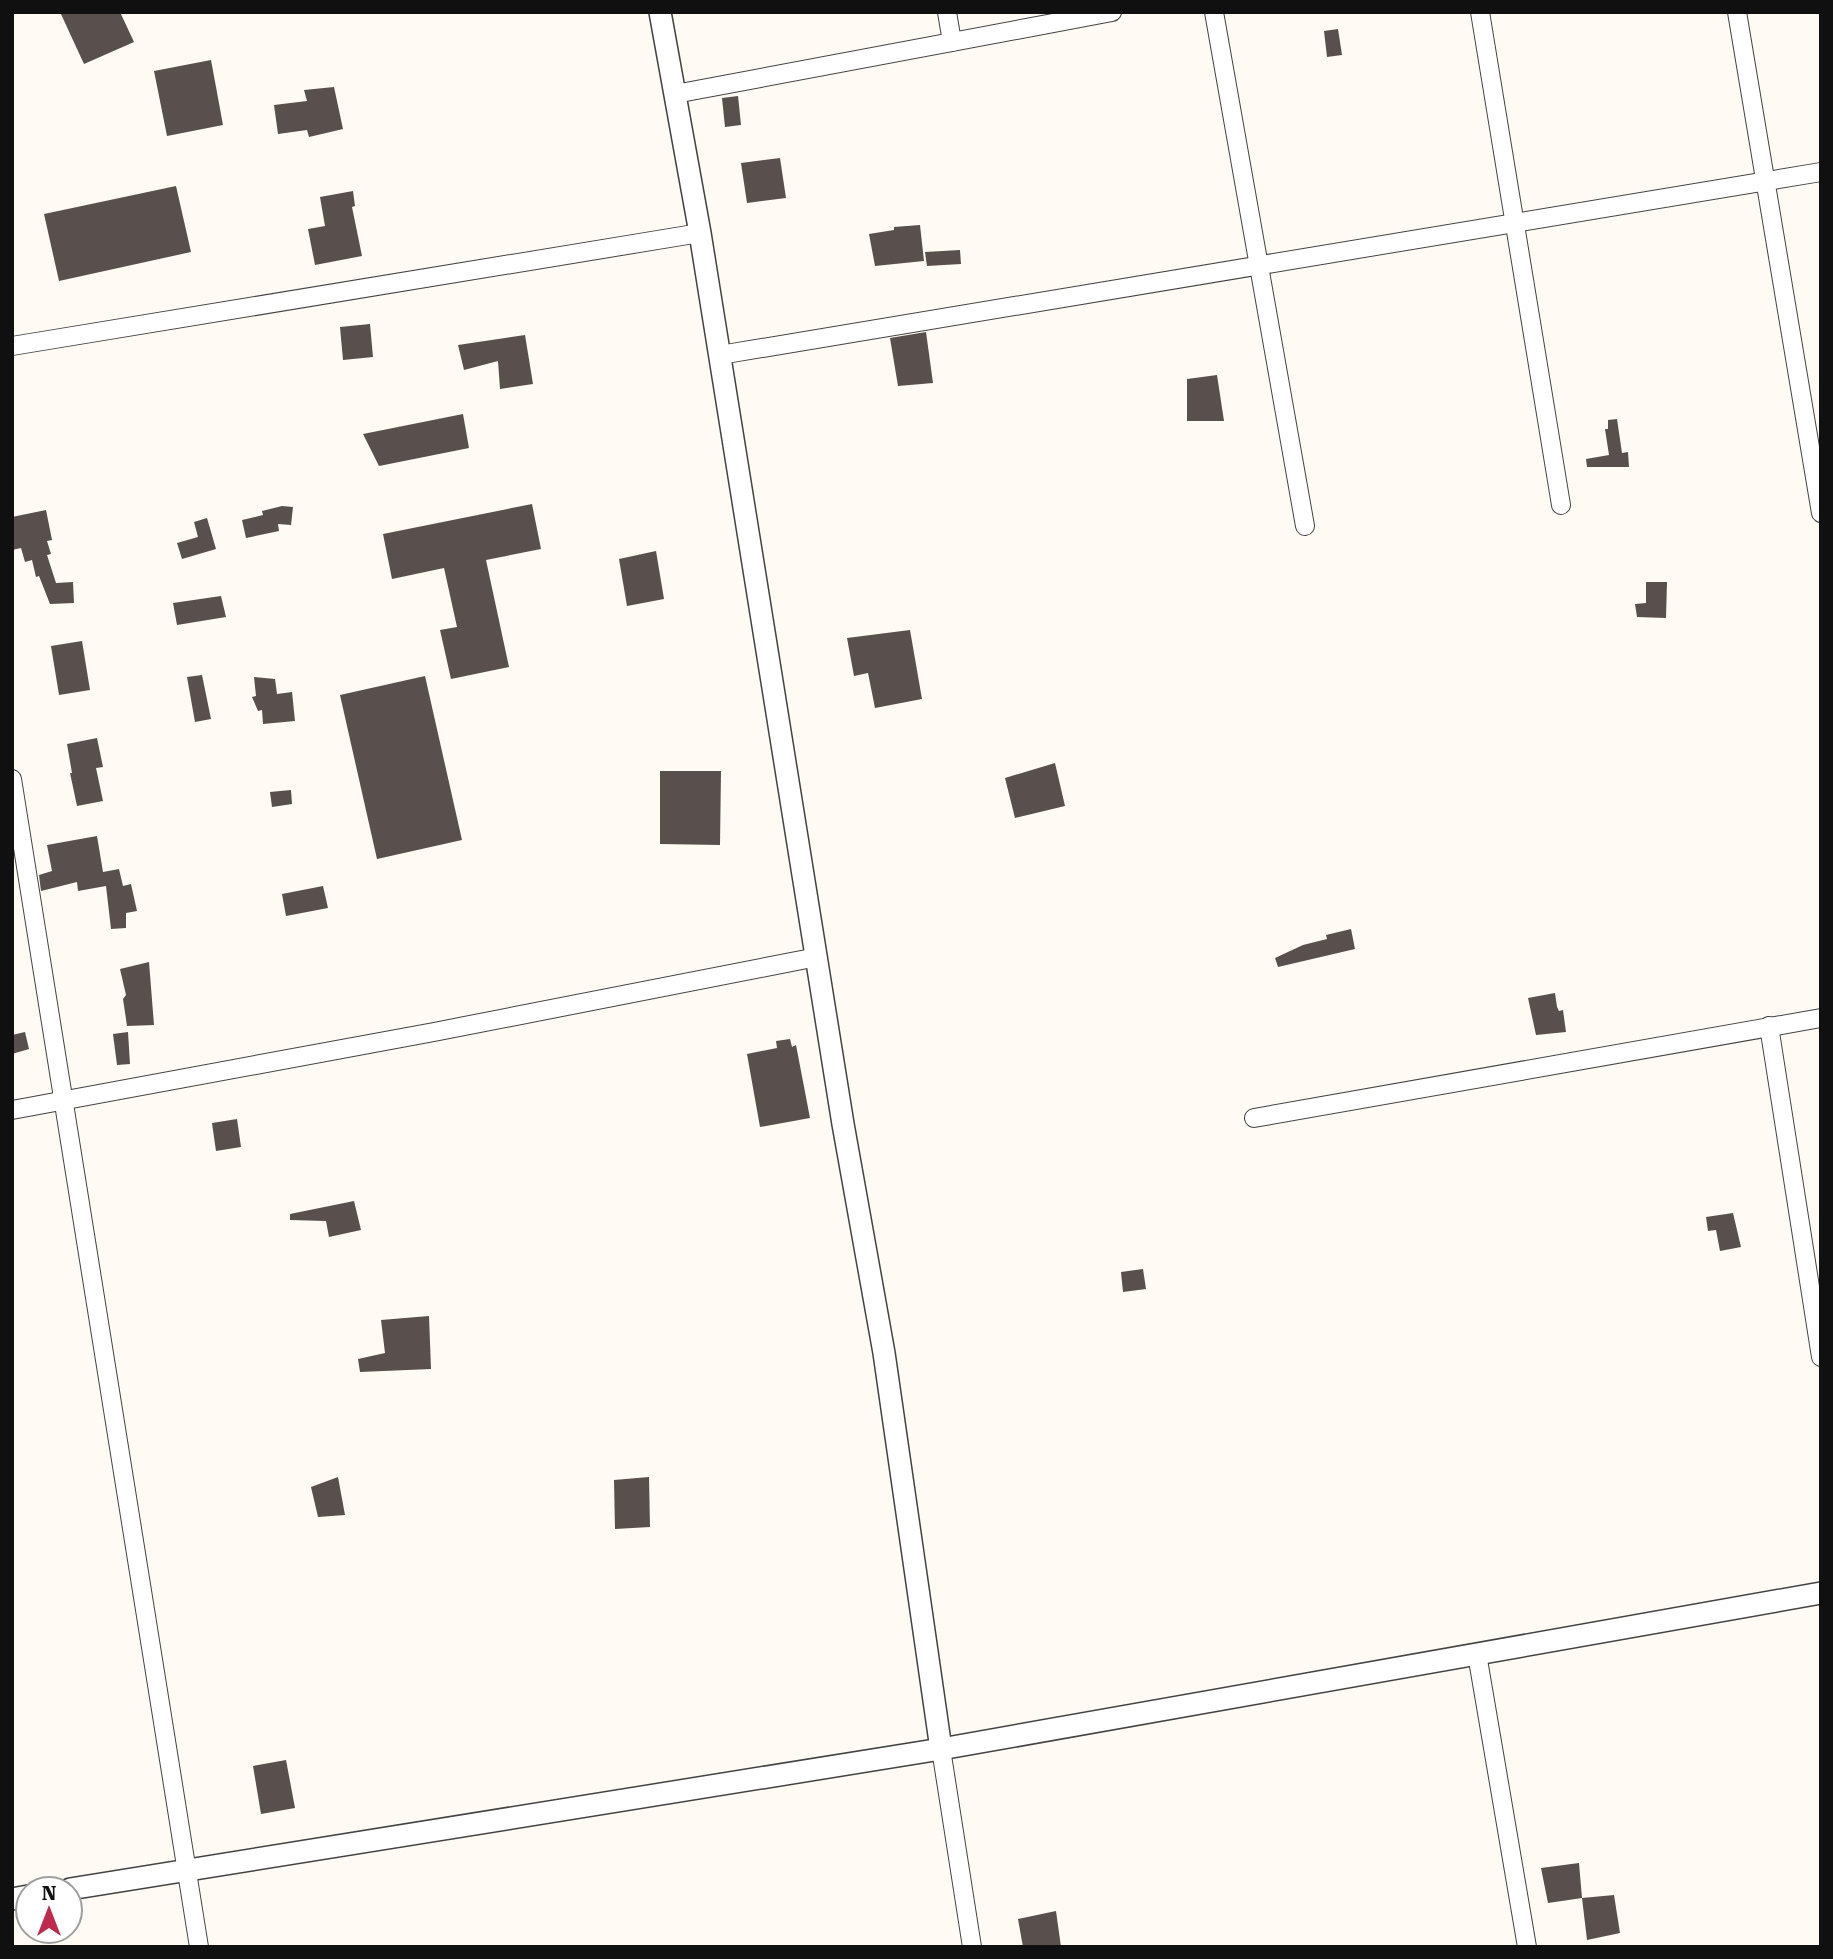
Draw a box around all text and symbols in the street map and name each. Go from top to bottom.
north arrow [14,1875,84,1945]
text: N [42,1882,57,1905]

